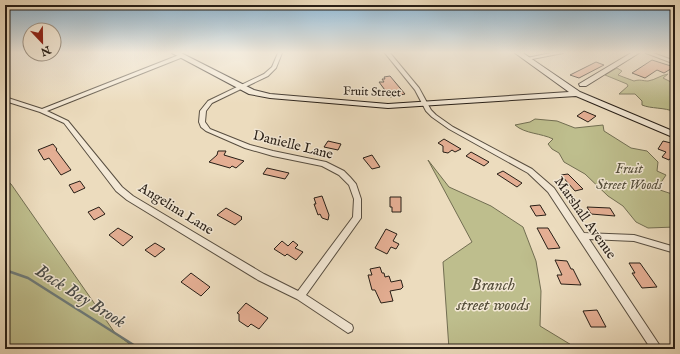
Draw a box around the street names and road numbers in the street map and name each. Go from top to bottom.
street label: Fruit Street [343,83,401,101]
street label: Danielle Lane [251,126,335,164]
street label: Marshall Avenue [550,173,620,263]
street label: Angelina Lane [134,178,217,239]

